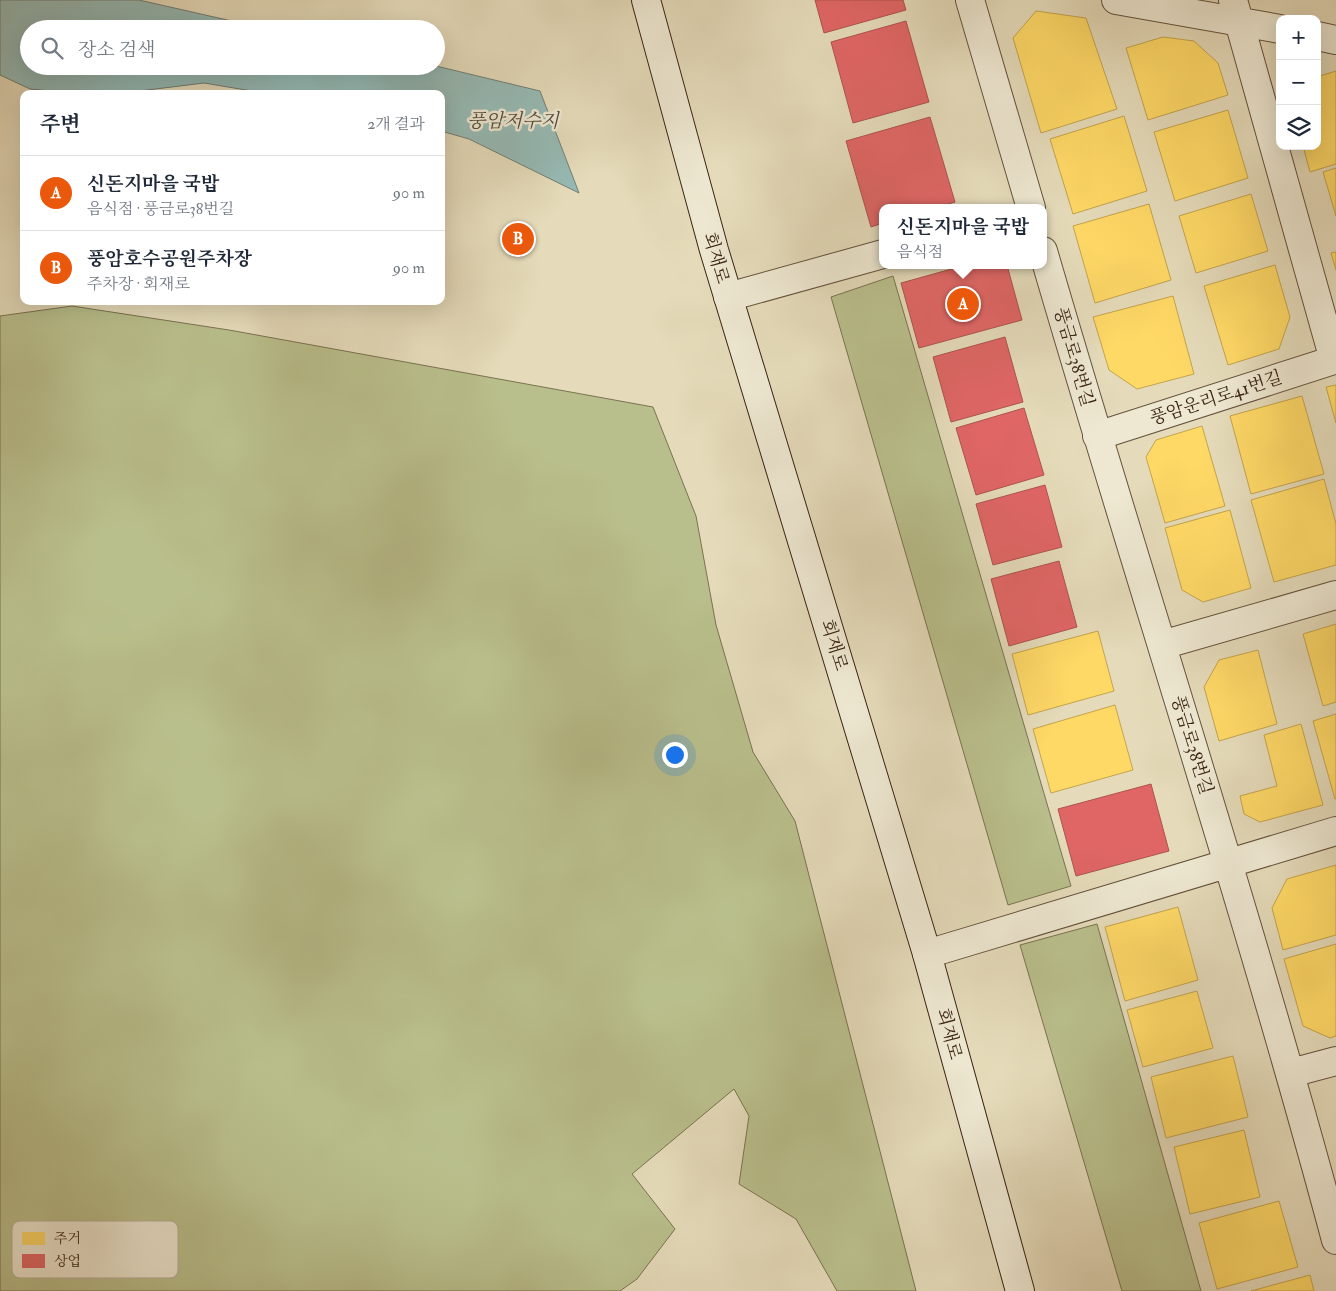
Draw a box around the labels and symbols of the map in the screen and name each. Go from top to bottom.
water label: 풍암저수지 [467,109,561,133]
pin: B [502,220,534,258]
street label: 회재로 [698,230,734,286]
pin: A [947,285,979,323]
street label: 풍금로38번길 [1049,305,1099,409]
street label: 풍암운리로41번길 [1147,366,1285,430]
street label: 회재로 [815,617,853,673]
street label: 풍금로38번길 [1166,693,1218,797]
your location [662,742,688,768]
street label: 회재로 [931,1006,967,1062]
legend [12,1221,178,1278]
text: 주거 [54,1230,81,1247]
text: 상업 [54,1253,81,1270]

